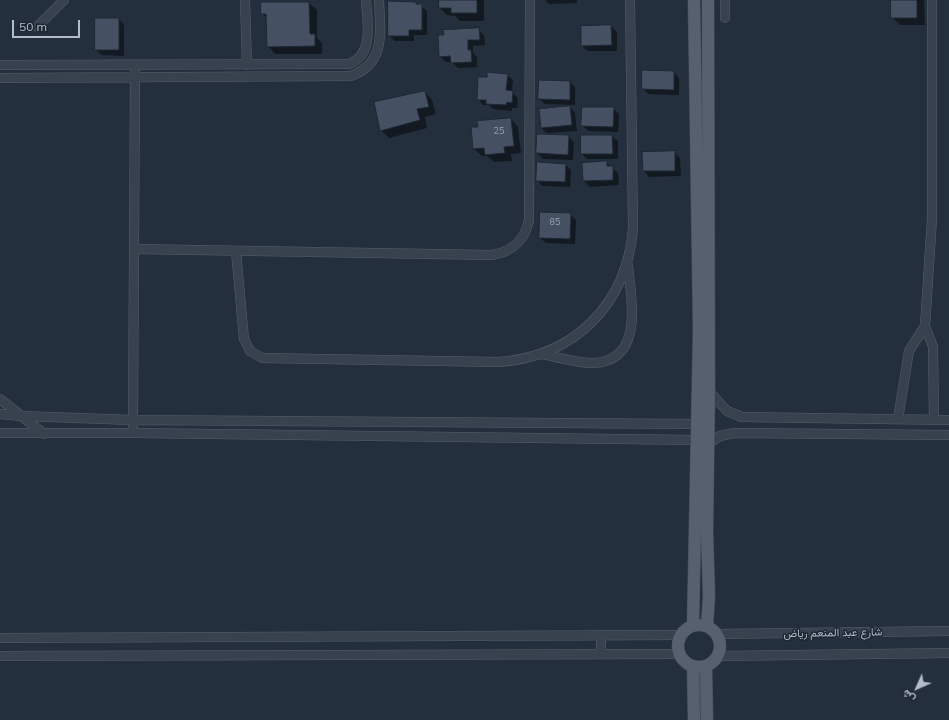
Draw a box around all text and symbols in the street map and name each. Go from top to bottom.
scale bar [14,12,82,38]
text: 50 m [19,19,47,34]
house number: 25 [494,126,504,136]
house number: 85 [550,217,560,227]
street label: شارع عبد المنعم رياض [783,626,883,640]
north arrow [897,668,937,708]
text: ش [899,687,918,706]

